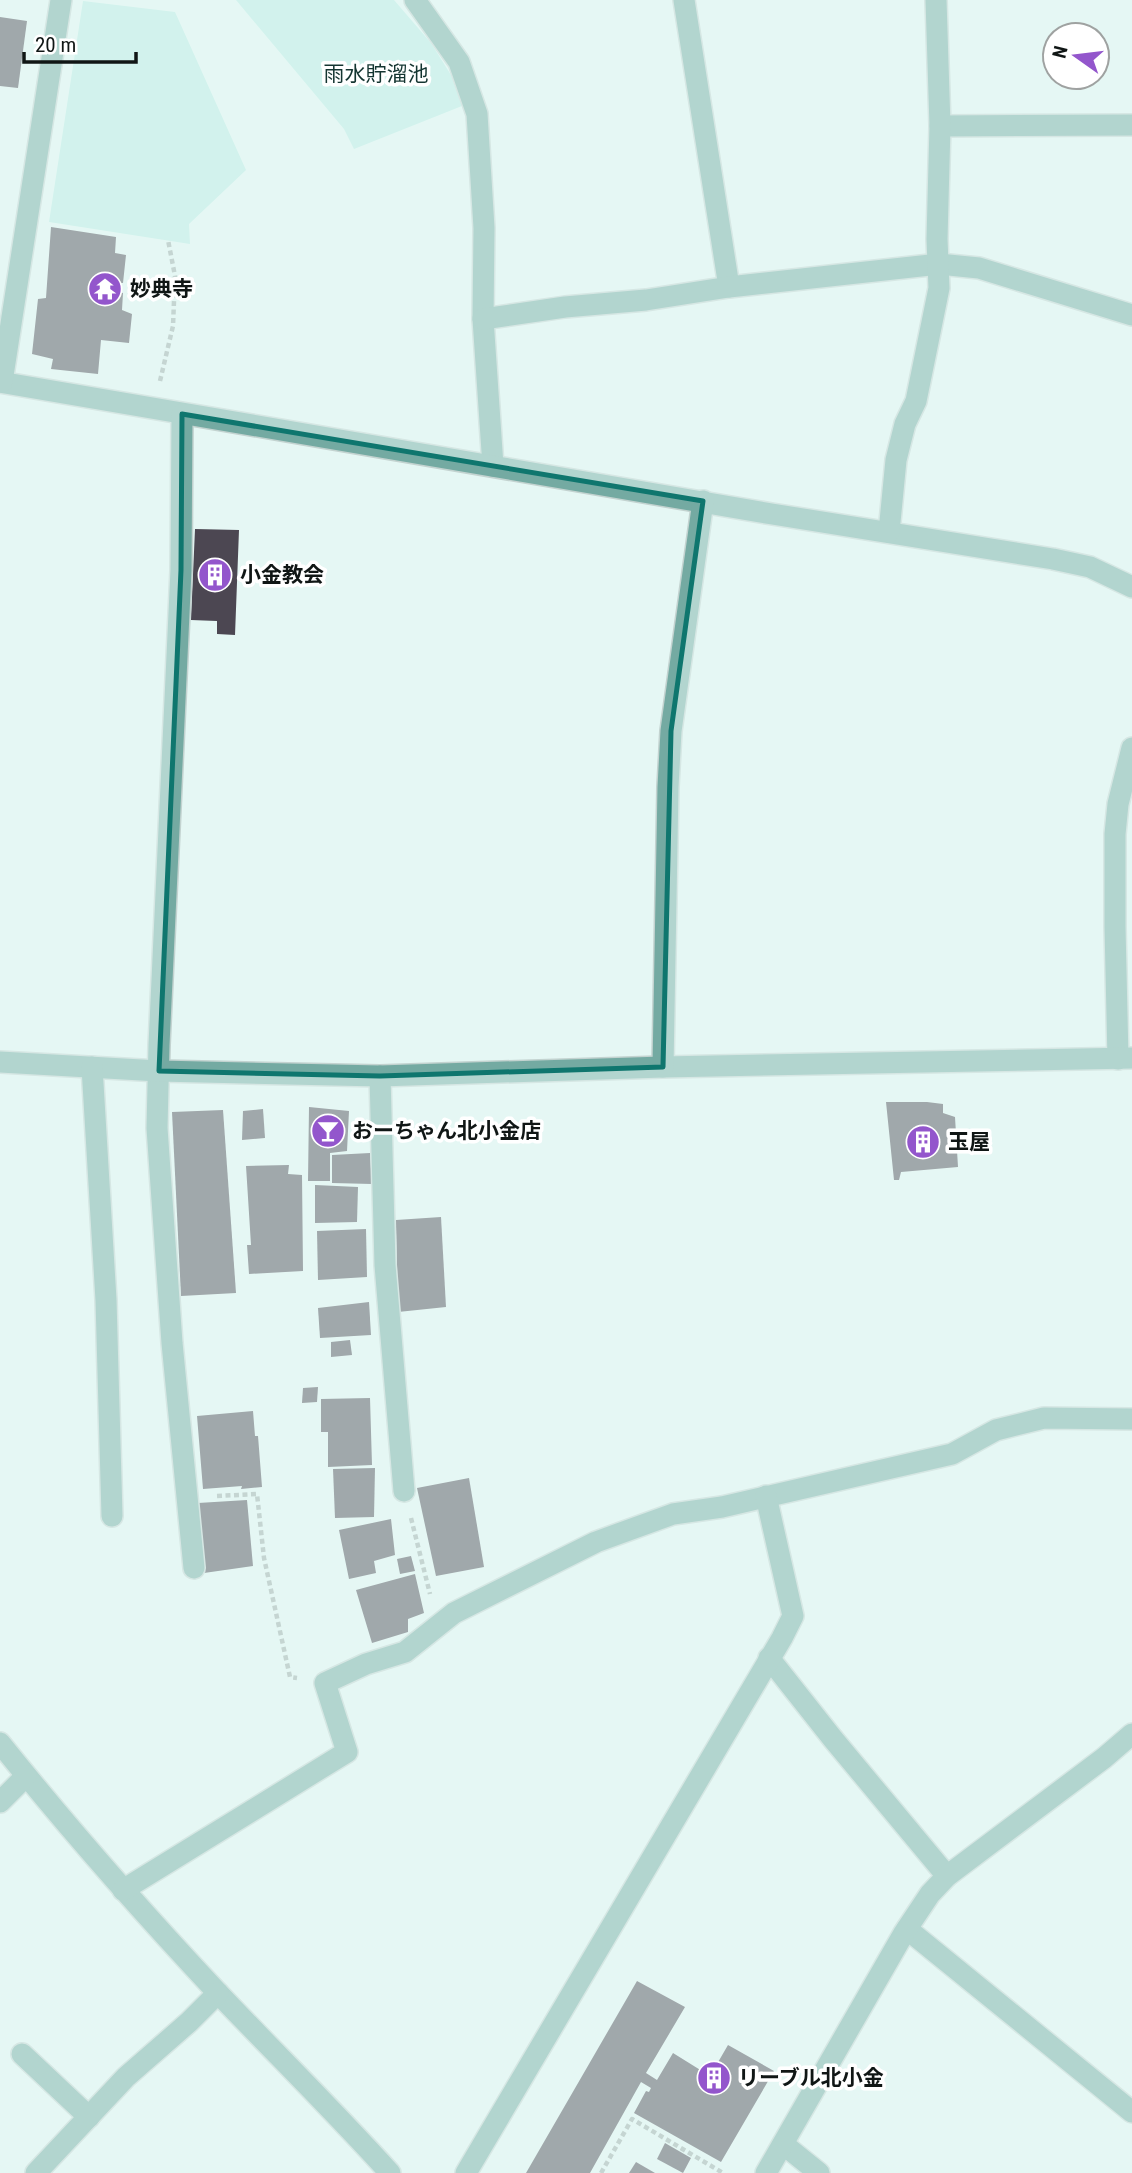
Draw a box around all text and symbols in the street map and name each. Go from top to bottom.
scale bar [24,21,136,65]
north arrow [1041,21,1111,91]
text: 20 m [35,33,76,57]
text: N [1047,44,1073,60]
park label: 雨水貯溜池 [324,62,429,86]
temple icon: 妙典寺 [86,270,124,308]
place label: 妙典寺 [130,277,193,301]
building icon: 小金教会 [196,556,234,594]
place label: 小金教会 [240,563,324,587]
bar icon: おーちゃん北小金店 [309,1112,347,1150]
place label: おーちゃん北小金店 [352,1119,541,1143]
building icon: 玉屋 [904,1123,942,1161]
place label: 玉屋 [948,1130,990,1154]
building icon: リーブル北小金 [695,2059,733,2097]
place label: リーブル北小金 [738,2066,884,2090]

